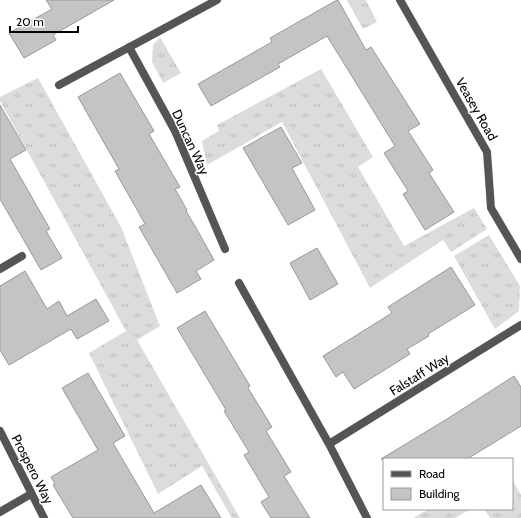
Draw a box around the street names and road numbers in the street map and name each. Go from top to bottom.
street label: Veasey Road [453,75,501,143]
street label: Duncan Way [169,107,213,178]
street label: Falstaff Way [386,349,452,399]
street label: Prospero Way [9,431,58,507]

